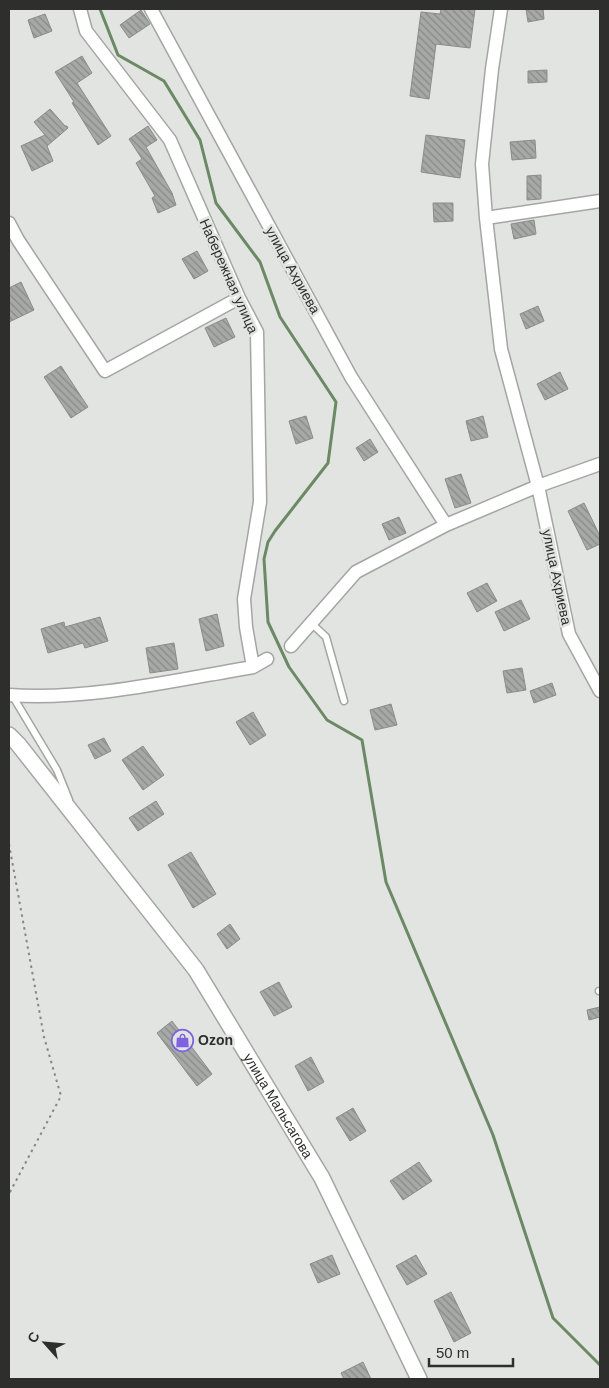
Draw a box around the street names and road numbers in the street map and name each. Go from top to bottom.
street label: Набережная улица [197,216,262,336]
street label: улица Ахриева [262,224,324,317]
street label: улица Ахриева [539,528,575,626]
street label: улица Мальсагова [240,1050,316,1161]

